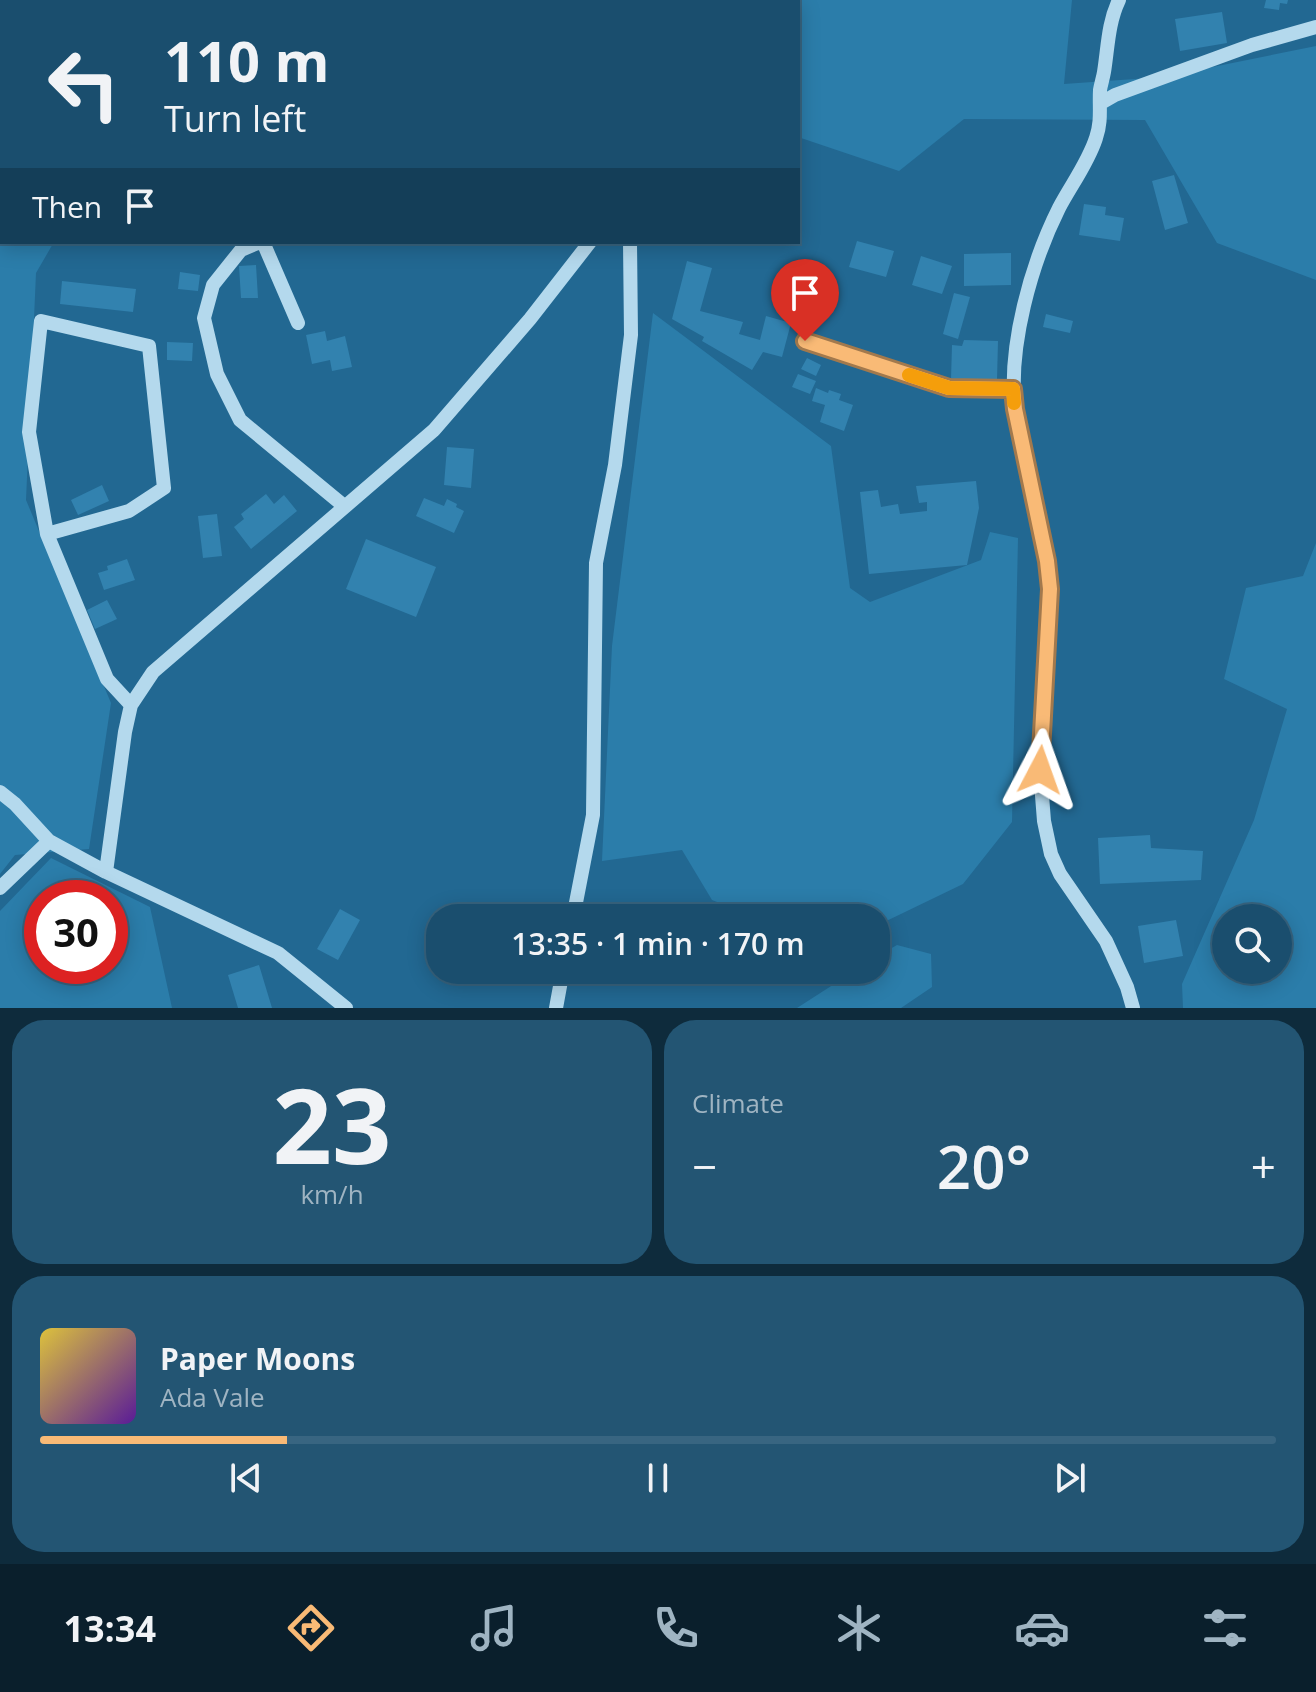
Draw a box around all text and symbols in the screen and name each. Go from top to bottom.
text: 110 m [164,22,330,98]
icon: left [32,32,136,136]
text: Turn left [164,94,306,143]
icon: arrive [118,184,162,228]
text: Then [32,186,102,227]
pin [771,259,839,341]
icon: arrive [783,271,827,315]
position arrow [998,728,1082,812]
speed limit sign: 30 [24,880,128,984]
map controls [1212,904,1292,984]
button: search [1212,904,1292,984]
text: 13:35 · 1 min · 170 m [511,923,805,964]
text: 23 [273,1053,391,1194]
text: Climate [692,1085,784,1121]
text: 20° [937,1125,1031,1207]
text: − [692,1136,717,1196]
text: + [1251,1136,1276,1196]
text: km/h [300,1176,364,1212]
text: Paper Moons [160,1338,355,1379]
text: Ada Vale [160,1379,265,1415]
icon: previous [224,1456,268,1500]
icon: pause [636,1456,680,1500]
icon: next [1048,1456,1092,1500]
icon: directions [283,1600,339,1656]
icon: music [466,1600,522,1656]
icon: phone [648,1600,704,1656]
icon: climate [831,1600,887,1656]
icon: car [1014,1600,1070,1656]
icon: filters [1197,1600,1253,1656]
text: 13:34 [63,1604,156,1653]

